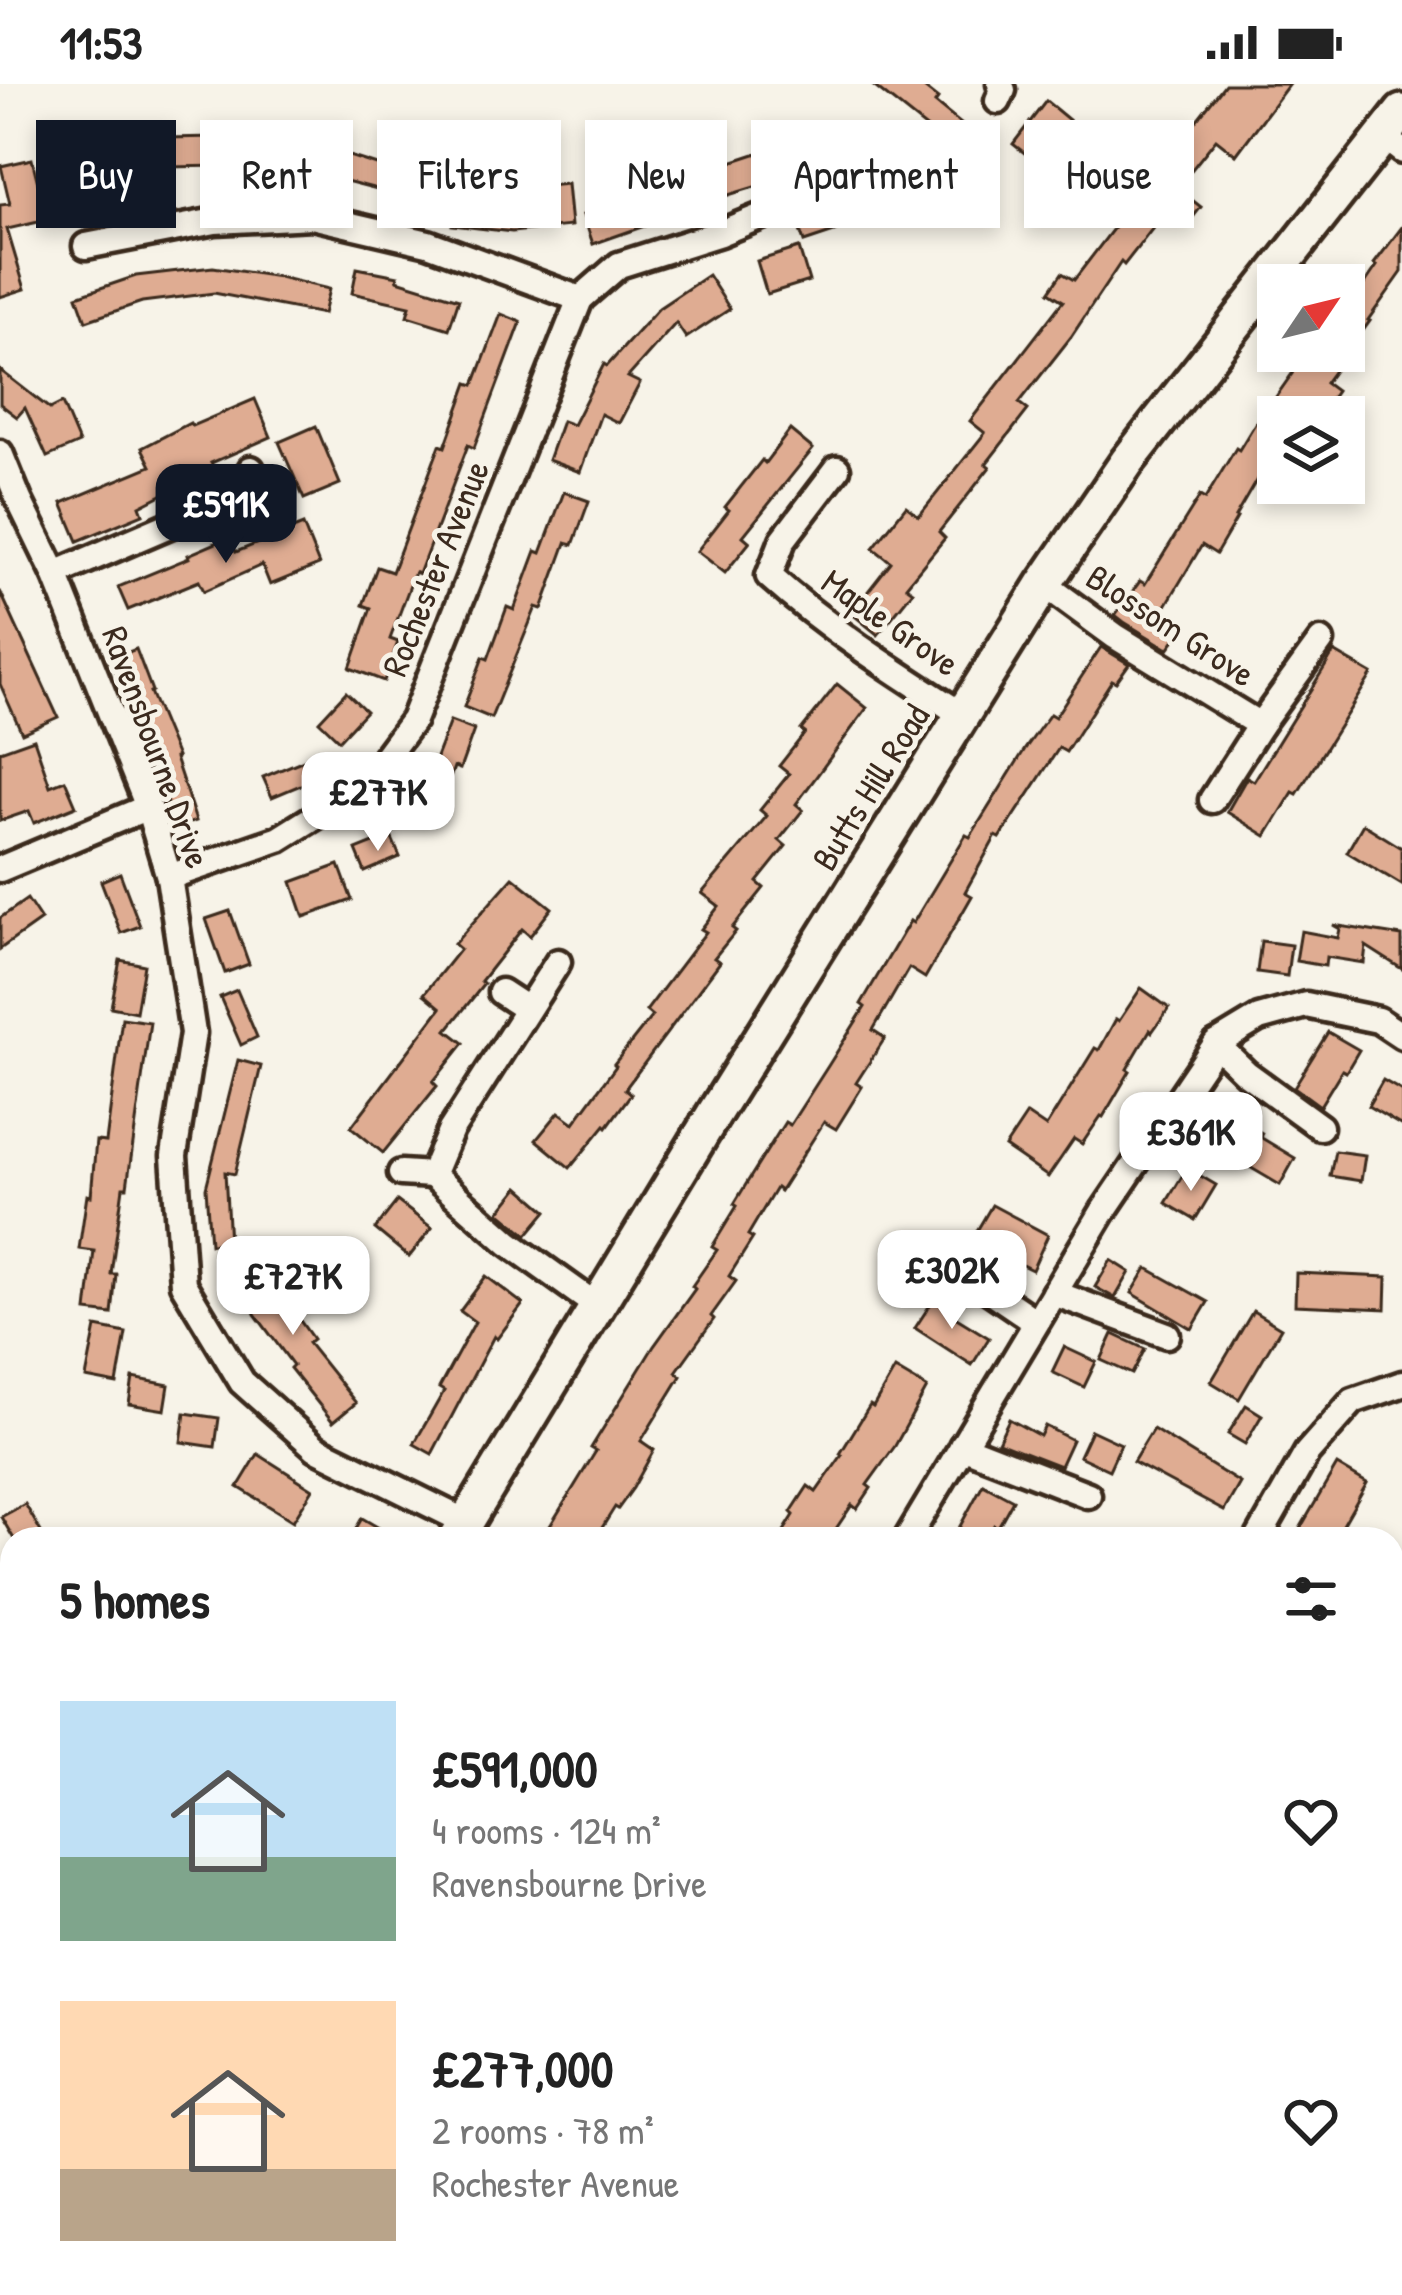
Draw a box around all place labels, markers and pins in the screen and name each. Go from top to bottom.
pin: £591K [142,464,310,566]
pin: £277K [294,752,462,854]
pin: £361K [1107,1092,1275,1194]
pin: £302K [868,1230,1036,1332]
pin: £727K [209,1236,377,1338]

